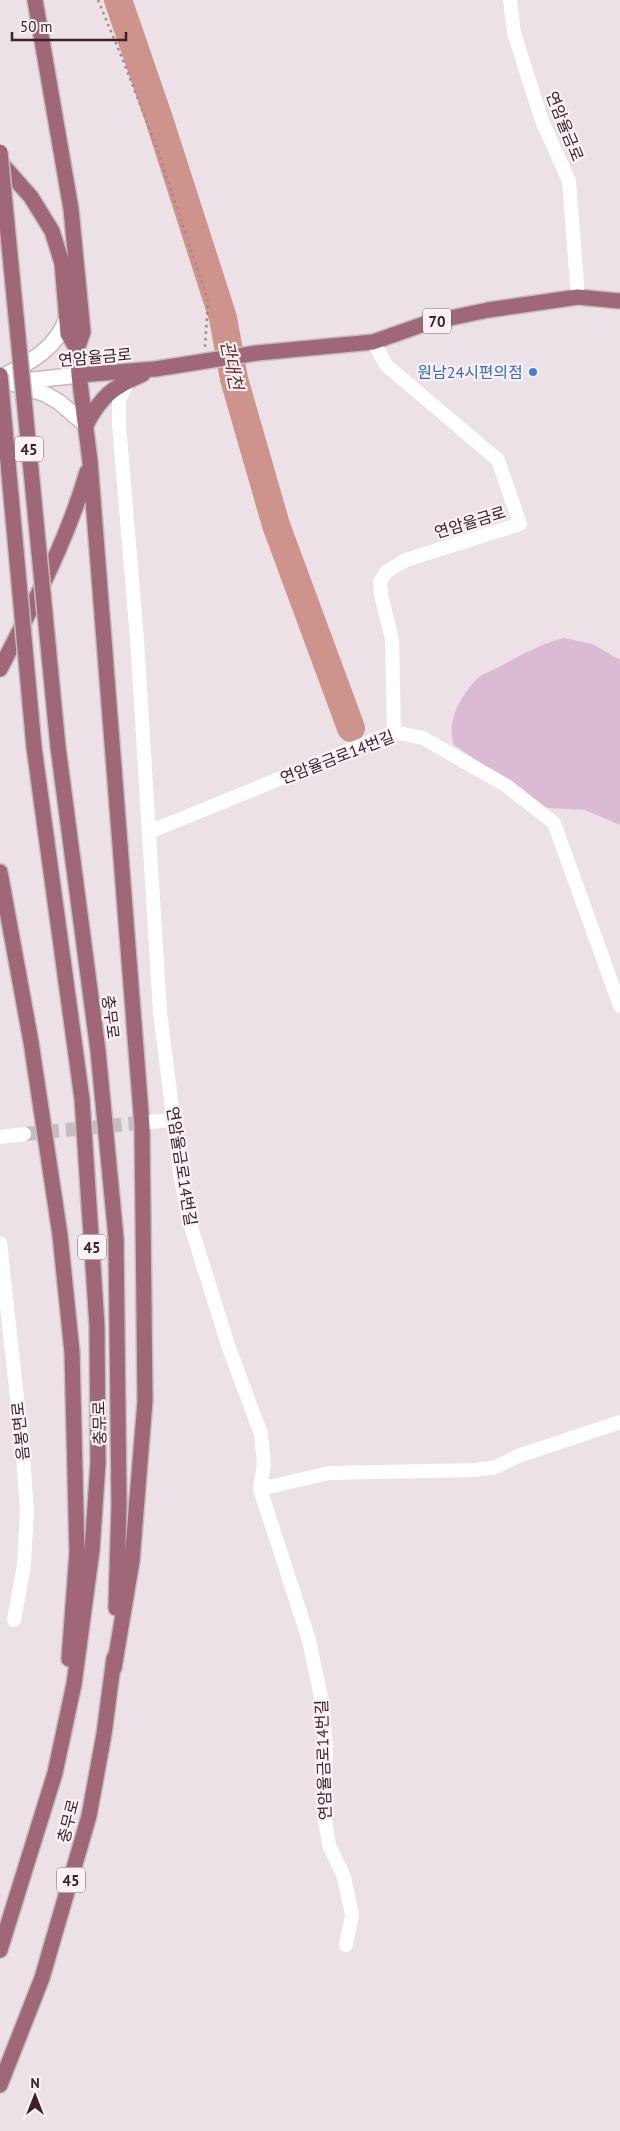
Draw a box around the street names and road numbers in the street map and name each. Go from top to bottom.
street label: 연암율금로 [542,88,588,164]
road number: 70 [423,308,451,334]
street label: 연암율금로 [57,344,133,370]
road number: 45 [15,436,43,462]
street label: 연암율금로 [432,502,508,542]
street label: 연암율금로14번길 [277,726,397,788]
street label: 충무로 [98,994,124,1040]
street label: 연암율금로14번길 [163,1105,201,1227]
road number: 45 [78,1234,106,1260]
street label: 음봉면로 [7,1400,33,1461]
street label: 충무로 [89,1400,109,1445]
street label: 연암율금로14번길 [311,1699,335,1821]
street label: 충무로 [53,1797,83,1845]
road number: 45 [57,1868,85,1892]

